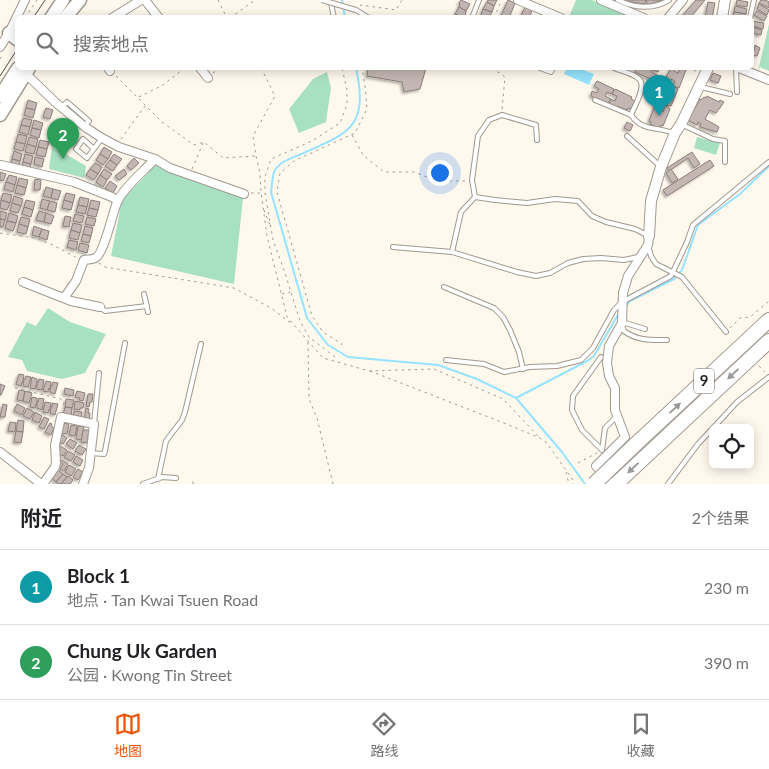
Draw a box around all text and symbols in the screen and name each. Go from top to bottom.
search box [15,15,754,70]
icon: search [33,29,61,57]
text: 搜索地点 [73,32,149,55]
pin: 1 [643,75,675,116]
pin: 2 [47,118,79,159]
your location [427,160,453,186]
road number: 9 [694,368,714,394]
one-way arrow [728,368,740,380]
one-way arrow [668,402,680,414]
map controls [709,424,754,469]
button: locate [709,424,754,469]
one-way arrow [627,462,639,474]
text: 附近 [20,505,62,530]
text: 2个结果 [692,508,749,527]
text: Block 1 [67,564,130,587]
text: 1 [31,578,41,597]
text: 230 m [704,578,749,597]
text: 地点 · Tan Kwai Tsuen Road [67,590,258,609]
text: Chung Uk Garden [67,639,217,662]
text: 2 [31,653,41,672]
text: 390 m [704,653,749,672]
text: 公园 · Kwong Tin Street [67,665,232,684]
tab: 地图 [114,710,142,760]
tab: 路线 [370,710,398,760]
tab: 收藏 [627,710,655,760]

